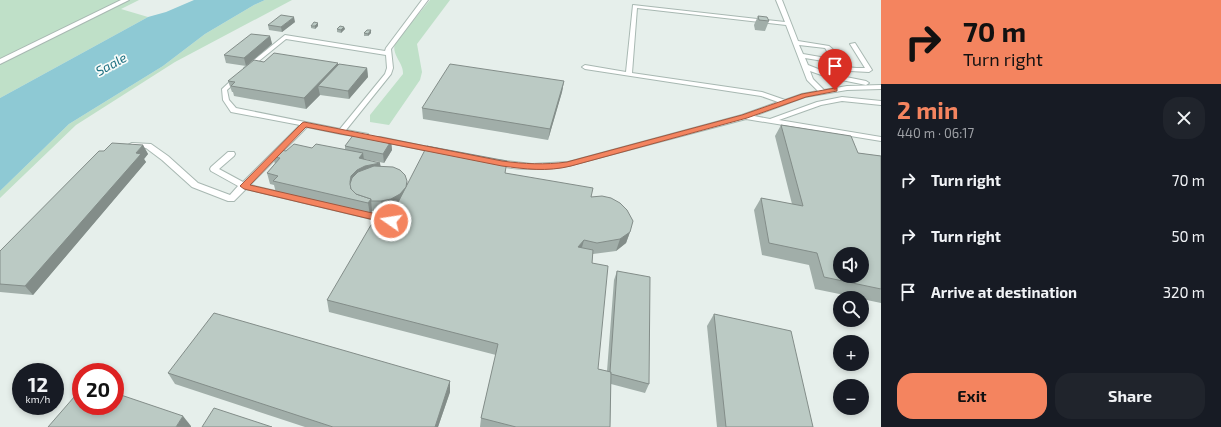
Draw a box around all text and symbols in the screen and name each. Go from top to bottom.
text: 70 m [963,14,1026,48]
icon: right [897,16,949,68]
text: Turn right [963,48,1043,70]
water label: Saale [93,49,129,79]
pin [818,49,852,90]
icon: arrive [824,55,846,77]
text: 2 min [897,95,958,124]
button: close [1163,97,1205,139]
text: 440 m · 06:17 [897,125,974,141]
icon: right [897,169,919,191]
text: Turn right [931,171,1001,189]
text: 70 m [1172,171,1205,189]
position arrow [370,200,412,242]
icon: right [897,225,919,247]
text: Turn right [931,227,1001,245]
text: 50 m [1171,227,1205,245]
map controls [833,247,869,415]
button: sound [833,247,869,283]
icon: arrive [897,281,919,303]
text: Arrive at destination [931,283,1077,301]
text: 320 m [1163,283,1205,301]
button: search [833,291,869,327]
button: + [833,335,869,371]
speed limit sign: 20 [72,363,124,415]
text: 12 [28,372,48,396]
button: Exit [897,373,1047,419]
button: Share [1055,373,1205,419]
button: − [833,379,869,415]
text: km/h [26,393,50,405]

